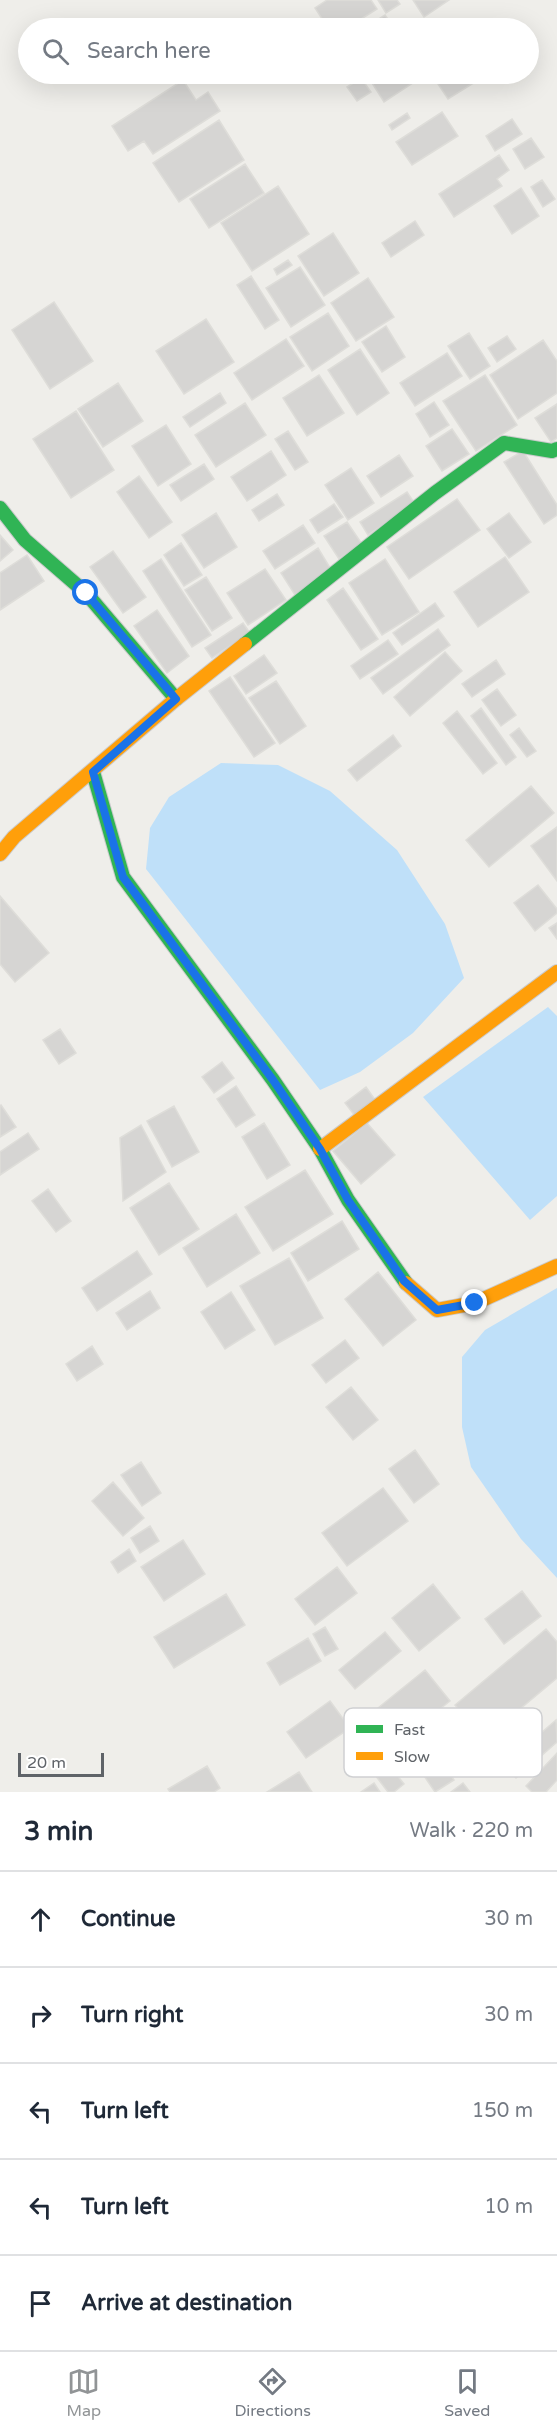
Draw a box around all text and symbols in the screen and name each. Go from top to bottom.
search box [18,18,539,84]
icon: search [39,35,72,68]
text: Search here [87,38,211,64]
route start [72,579,98,605]
route end [461,1289,487,1315]
legend [344,1708,542,1777]
text: Fast [394,1720,425,1740]
text: Slow [394,1747,430,1767]
scale bar [18,1750,104,1778]
text: 20 m [27,1753,66,1773]
text: 3 min [24,1816,93,1847]
text: Walk · 220 m [410,1819,533,1843]
icon: ahead [24,1903,57,1936]
text: Continue [81,1906,176,1932]
text: 30 m [484,1907,533,1931]
icon: right [24,1999,57,2032]
text: Turn right [81,2002,183,2028]
text: 30 m [484,2003,533,2027]
icon: left [24,2095,57,2128]
text: Turn left [81,2098,169,2124]
text: 150 m [472,2099,533,2123]
icon: left [24,2191,57,2224]
text: Turn left [81,2194,169,2220]
text: 10 m [484,2195,533,2219]
icon: arrive [24,2287,57,2320]
text: Arrive at destination [81,2290,292,2316]
tab: Map [67,2365,101,2421]
tab: Directions [234,2365,311,2421]
tab: Saved [444,2365,490,2421]

